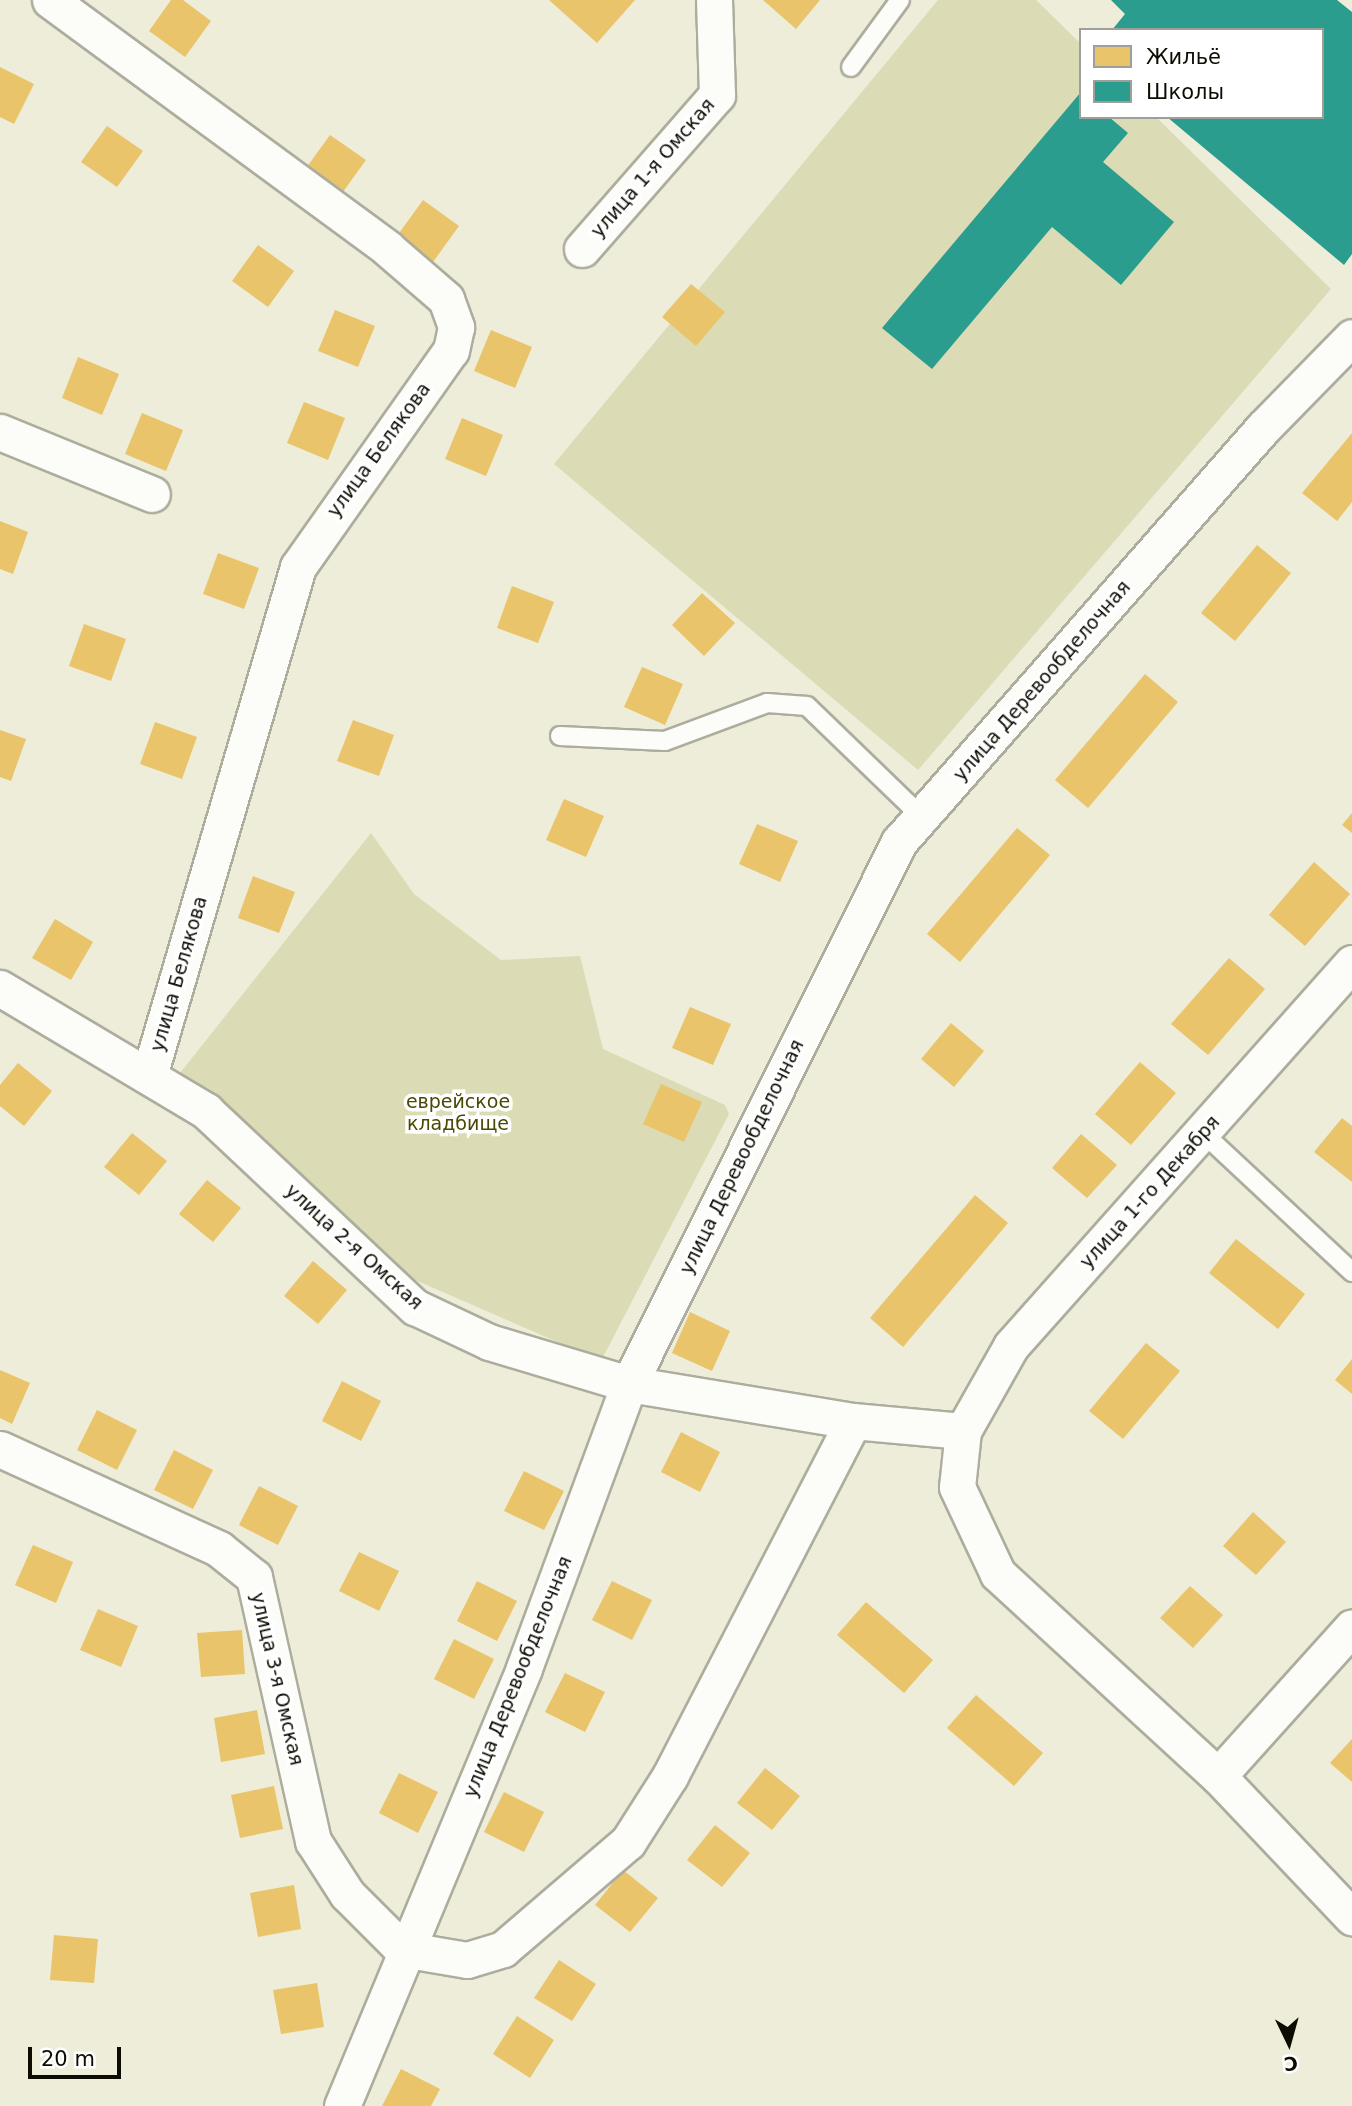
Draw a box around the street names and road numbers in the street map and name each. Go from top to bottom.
street label: улица 1-я Омская [586,94,720,242]
street label: улица Белякова [323,378,435,522]
street label: улица Деревообделочная [949,576,1135,786]
street label: улица Белякова [146,894,212,1054]
street label: улица Деревообделочная [675,1036,809,1278]
street label: улица 1-го Декабря [1075,1111,1225,1273]
street label: улица 2-я Омская [281,1179,427,1315]
street label: улица Деревообделочная [459,1553,577,1801]
street label: улица 3-я Омская [246,1590,308,1768]

